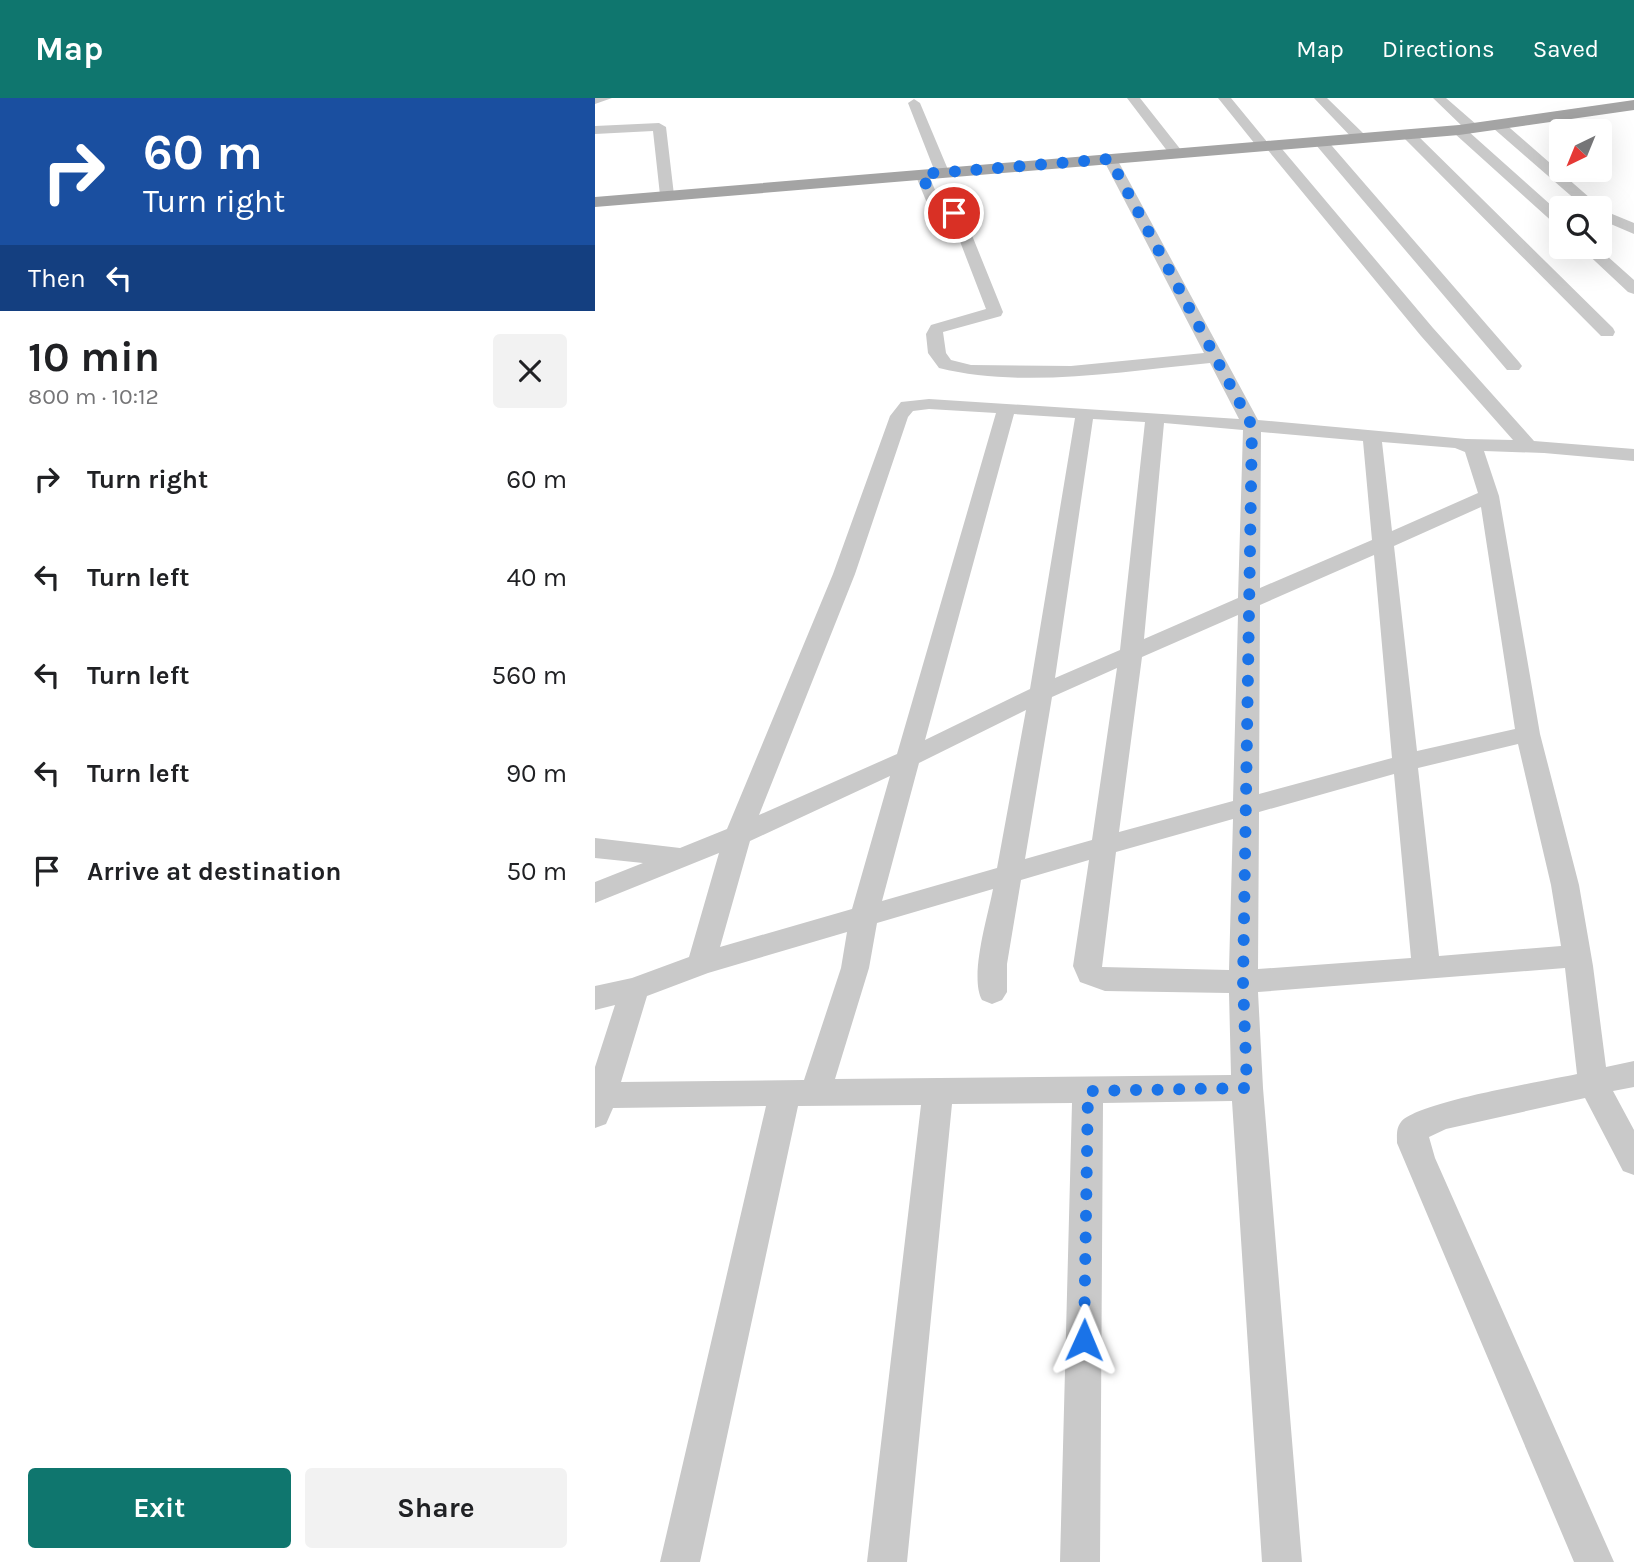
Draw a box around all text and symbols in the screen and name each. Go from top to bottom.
text: Map [35,30,103,68]
text: Map [1296,35,1344,63]
text: Directions [1382,35,1495,63]
text: Saved [1533,35,1599,63]
north arrow [1549,119,1612,182]
map controls [1549,119,1612,259]
text: 60 m [143,124,263,181]
icon: right [28,126,119,217]
text: Turn right [143,183,285,220]
pin [924,183,984,243]
icon: arrive [935,194,973,232]
button: search [1549,196,1612,259]
icon: left [100,259,138,297]
text: Then [28,263,86,294]
text: 10 min [28,332,160,382]
button: close [493,334,567,408]
text: 800 m · 10:12 [28,383,159,410]
icon: right [28,460,66,498]
text: Turn right [87,464,208,495]
text: 60 m [506,464,567,495]
icon: left [28,558,66,596]
text: Turn left [87,562,189,593]
text: 40 m [507,562,567,593]
icon: left [28,656,66,694]
text: Turn left [87,660,189,691]
text: 560 m [492,660,567,691]
icon: left [28,754,66,792]
text: Turn left [87,758,189,789]
text: 90 m [506,758,567,789]
icon: arrive [28,852,66,890]
text: Arrive at destination [87,856,341,887]
text: 50 m [506,856,567,887]
position arrow [1047,1303,1121,1377]
button: Exit [28,1468,291,1548]
button: Share [305,1468,567,1548]

